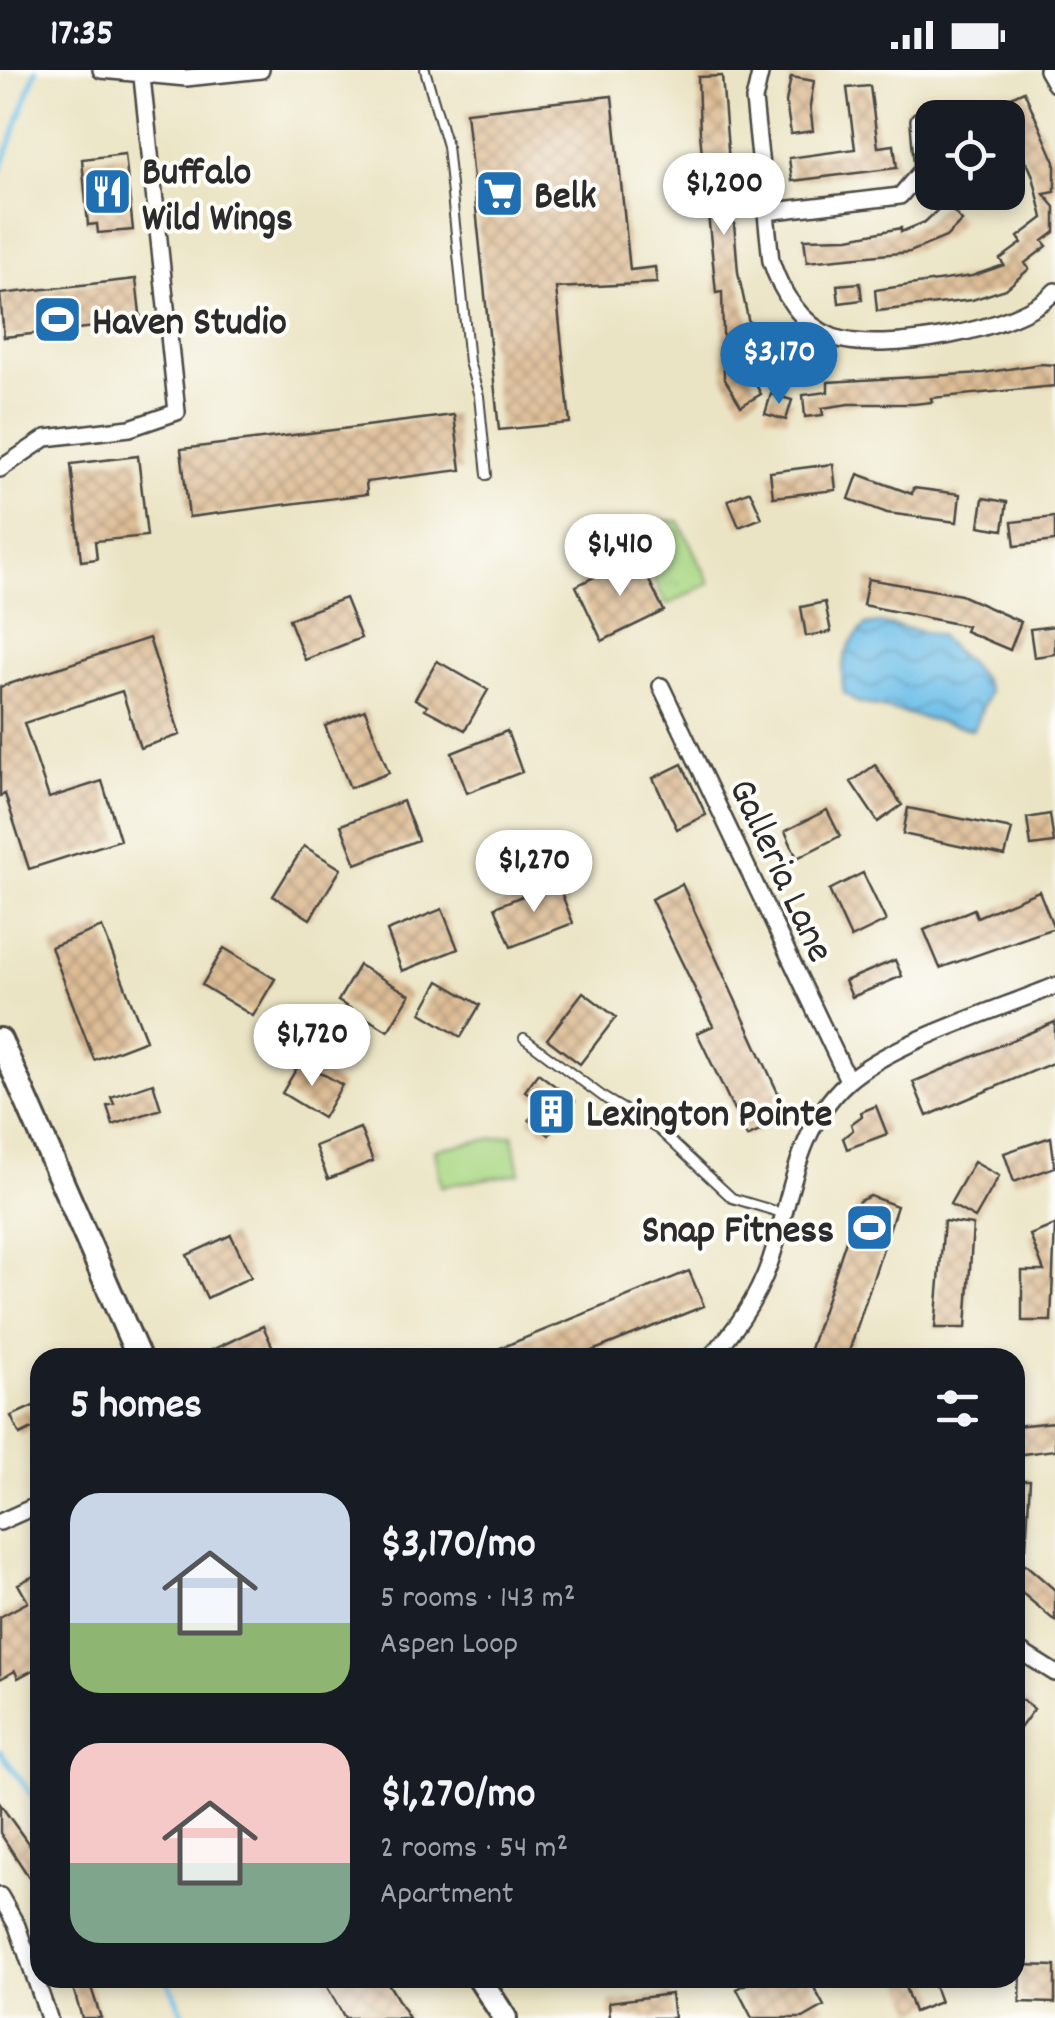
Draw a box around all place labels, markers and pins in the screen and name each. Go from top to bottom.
place label: Buffalo Wild Wings [142,147,293,250]
pin: $1,200 [643,153,805,238]
restaurant icon: Buffalo Wild Wings [81,166,133,218]
supermarket icon: Belk [473,167,525,219]
place label: Belk [534,171,596,228]
sports icon: Haven Studio [31,293,83,345]
place label: Haven Studio [92,297,287,354]
pin: $3,170 [698,322,860,407]
pin: $1,410 [539,514,701,599]
pin: $1,270 [453,830,615,915]
pin: $1,720 [231,1004,393,1089]
building icon: Lexington Pointe [525,1085,577,1137]
place label: Lexington Pointe [586,1089,832,1146]
sports icon: Snap Fitness [843,1201,895,1253]
place label: Snap Fitness [642,1205,834,1262]

